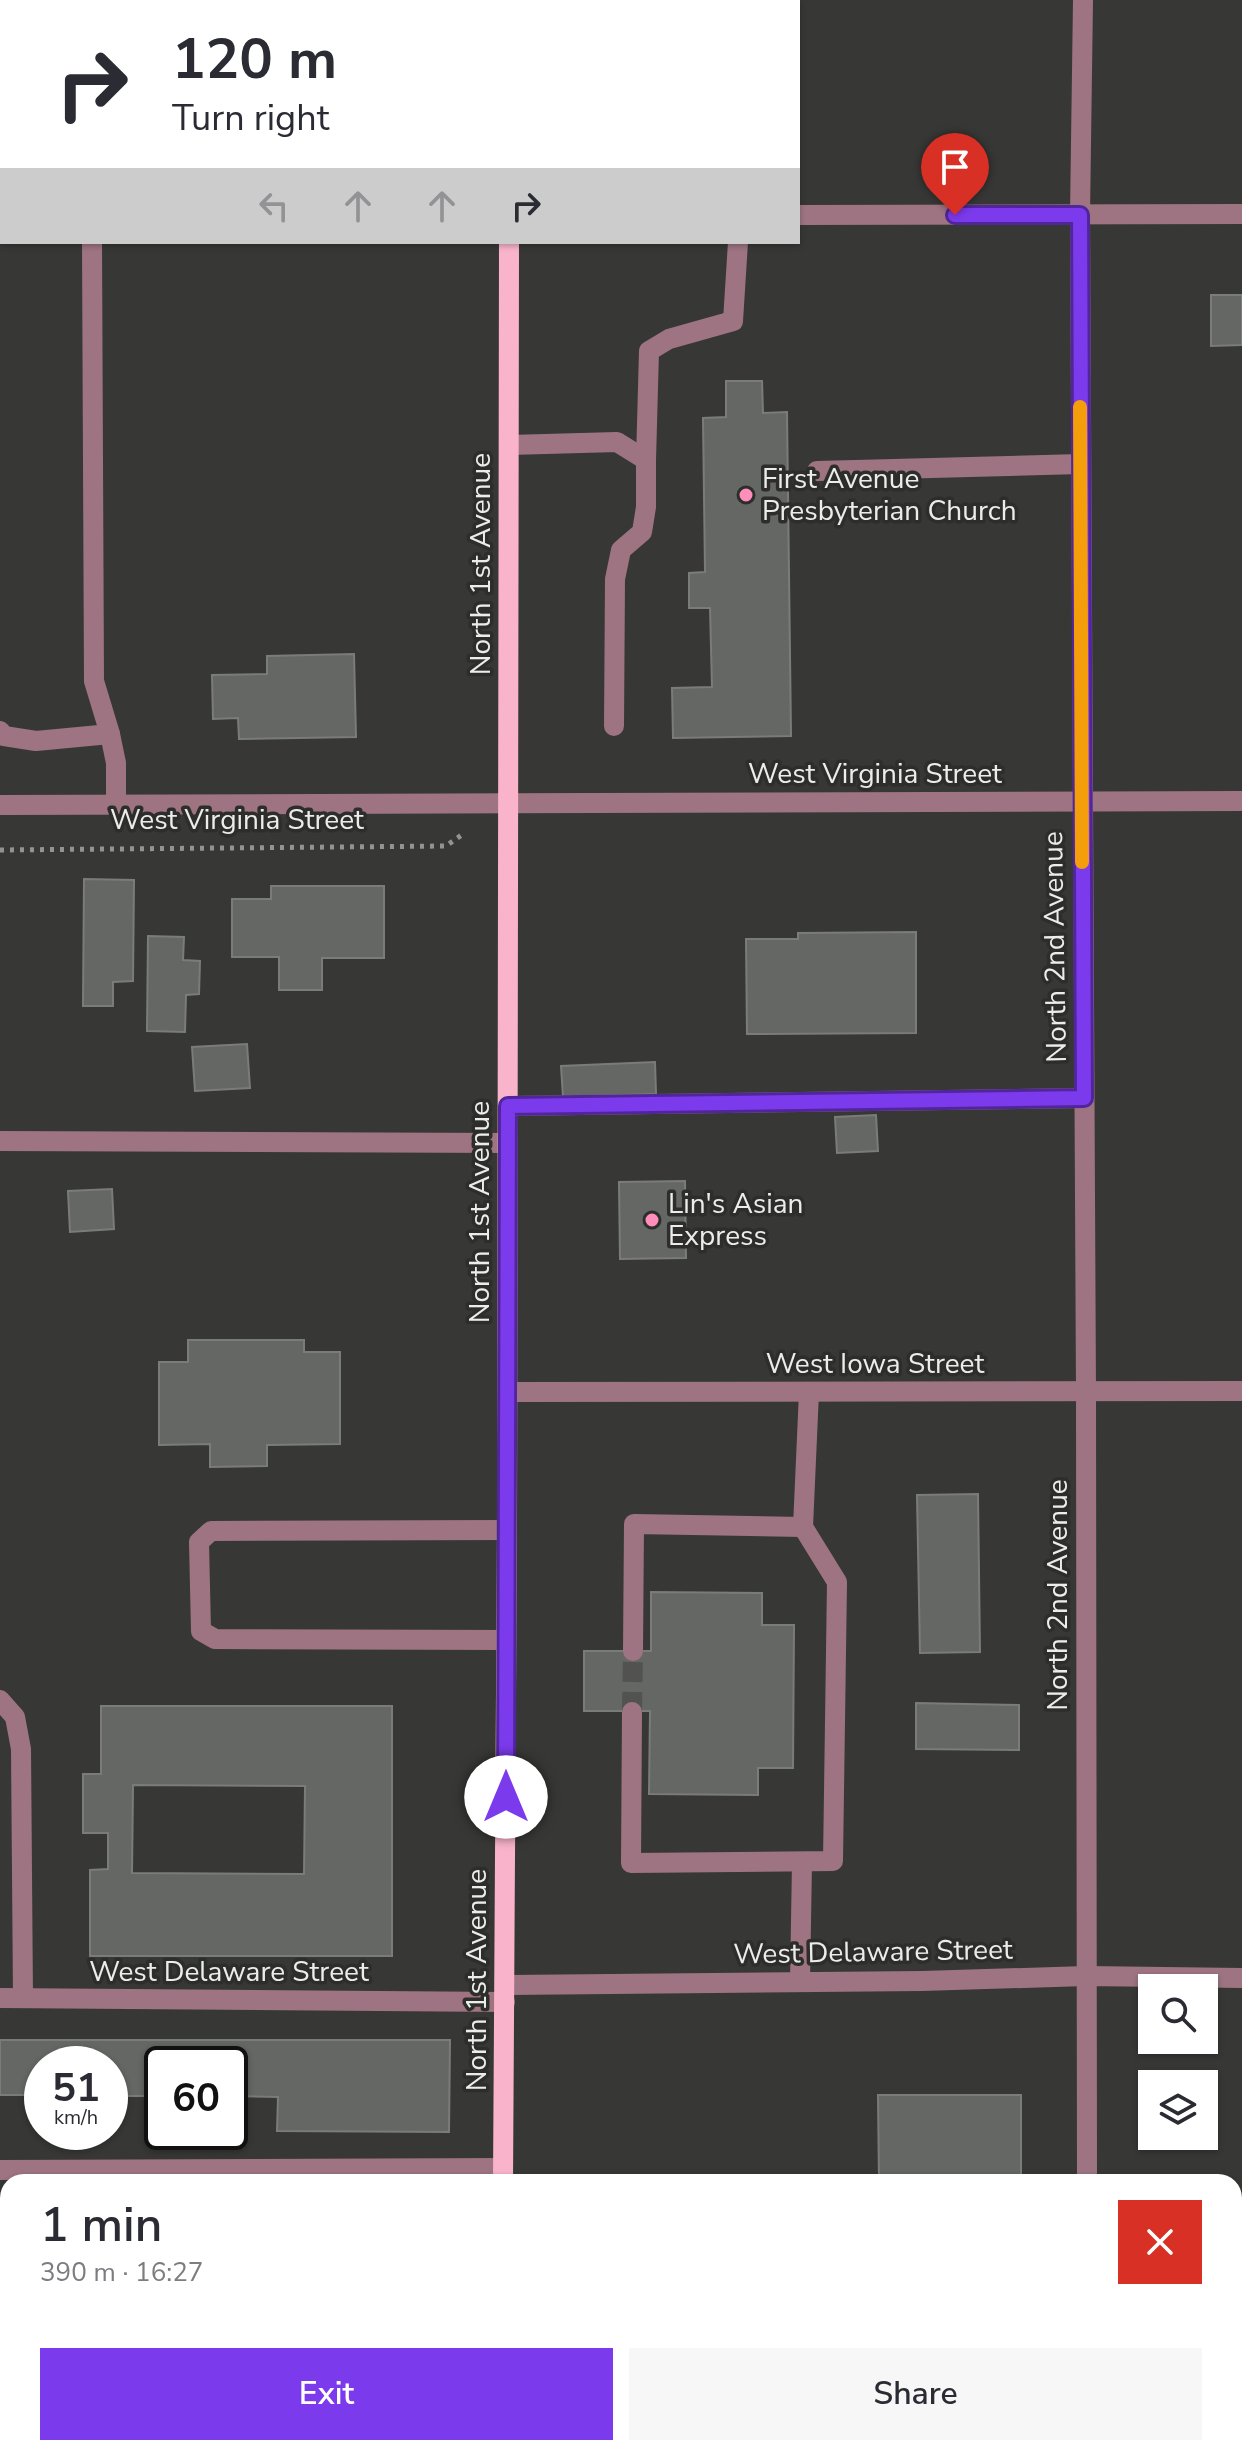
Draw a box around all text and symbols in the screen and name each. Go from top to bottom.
text: 120 m [172,21,337,98]
icon: right [40,32,144,136]
text: Turn right [172,94,329,143]
pin [921,133,989,215]
icon: arrive [933,145,977,189]
icon: left [252,184,296,228]
icon: ahead [336,184,380,228]
icon: ahead [420,184,464,228]
icon: right [504,184,548,228]
street label: North 1st Avenue [462,453,500,675]
place label: First Avenue Presbyterian Church [762,460,1017,530]
marker: First Avenue Presbyterian Church [737,486,755,504]
street label: West Virginia Street [748,755,1002,793]
street label: West Virginia Street [110,801,364,839]
street label: North 2nd Avenue [1034,831,1076,1063]
street label: North 1st Avenue [461,1101,499,1323]
place label: Lin's Asian Express [668,1185,803,1255]
marker: Lin's Asian Express [643,1211,661,1229]
street label: West Iowa Street [766,1345,985,1383]
street label: North 2nd Avenue [1039,1479,1077,1711]
position arrow [464,1755,548,1839]
street label: North 1st Avenue [458,1869,496,2091]
street label: West Delaware Street [733,1931,1013,1973]
street label: West Delaware Street [89,1953,369,1991]
map controls [1138,1974,1218,2150]
button: search [1138,1974,1218,2054]
speed limit sign: 60 [144,2046,248,2150]
text: 51 [52,2061,100,2115]
button: layers [1138,2070,1218,2150]
text: km/h [54,2104,98,2131]
text: 1 min [40,2192,162,2258]
button: close [1118,2200,1202,2284]
text: 390 m · 16:27 [40,2255,203,2290]
button: Exit [40,2348,613,2440]
button: Share [629,2348,1202,2440]

